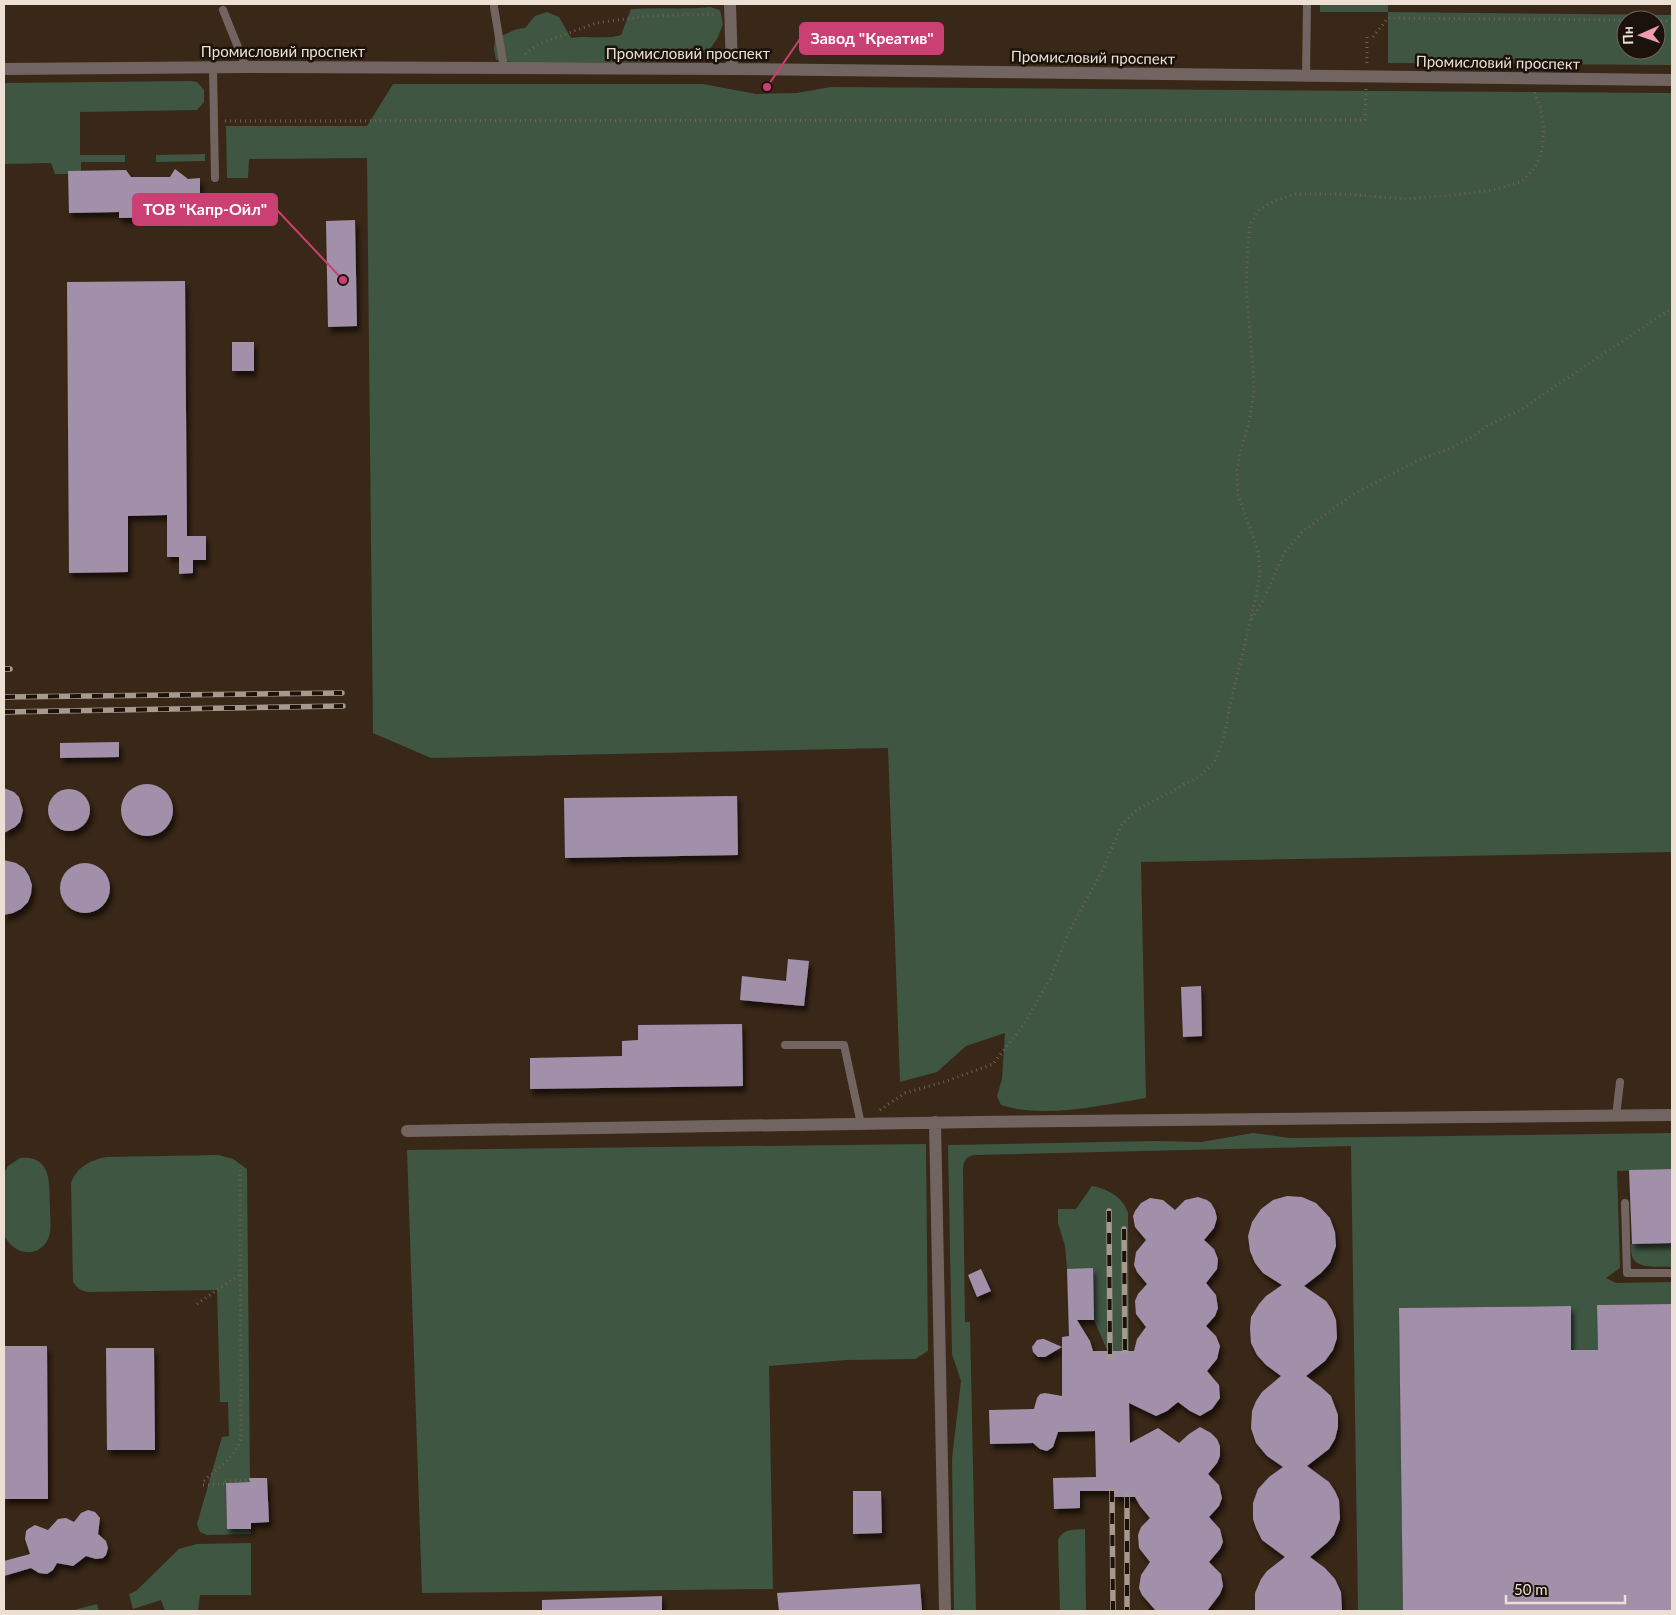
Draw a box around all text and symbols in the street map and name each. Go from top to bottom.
north arrow [1616,10,1666,60]
callout: Завод "Креатив" [800,23,943,54]
text: Пн [1619,26,1636,45]
text: Завод "Креатив" [811,28,933,47]
street label: Промисловий проспект [201,42,366,60]
street label: Промисловий проспект [606,44,771,62]
street label: Промисловий проспект [1011,47,1176,67]
street label: Промисловий проспект [1416,52,1581,72]
callout: ТОВ "Капр-Ойл" [133,194,277,225]
text: ТОВ "Капр-Ойл" [143,199,267,218]
scale bar [1506,1572,1625,1604]
text: 50 m [1514,1580,1548,1598]

